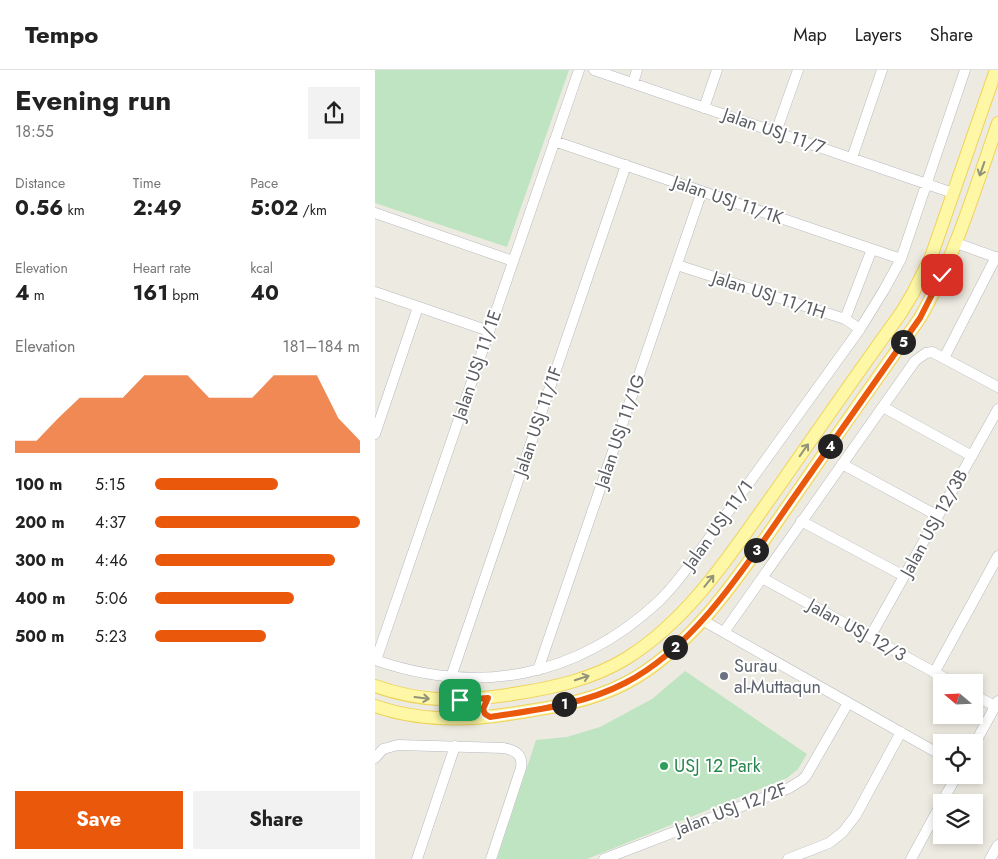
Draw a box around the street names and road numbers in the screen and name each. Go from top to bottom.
street label: Jalan USJ 11/7 [718,101,829,161]
street label: Jalan USJ 11/1K [667,168,787,231]
street label: Jalan USJ 11/1H [707,264,829,326]
street label: Jalan USJ 11/1E [445,306,508,425]
street label: Jalan USJ 11/1F [506,363,569,481]
street label: Jalan USJ 11/1G [588,370,652,493]
street label: Jalan USJ 12/3B [893,465,974,583]
street label: Jalan USJ 11/1 [675,475,759,577]
street label: Jalan USJ 12/3 [801,591,911,668]
street label: Jalan USJ 12/2F [669,776,791,843]

